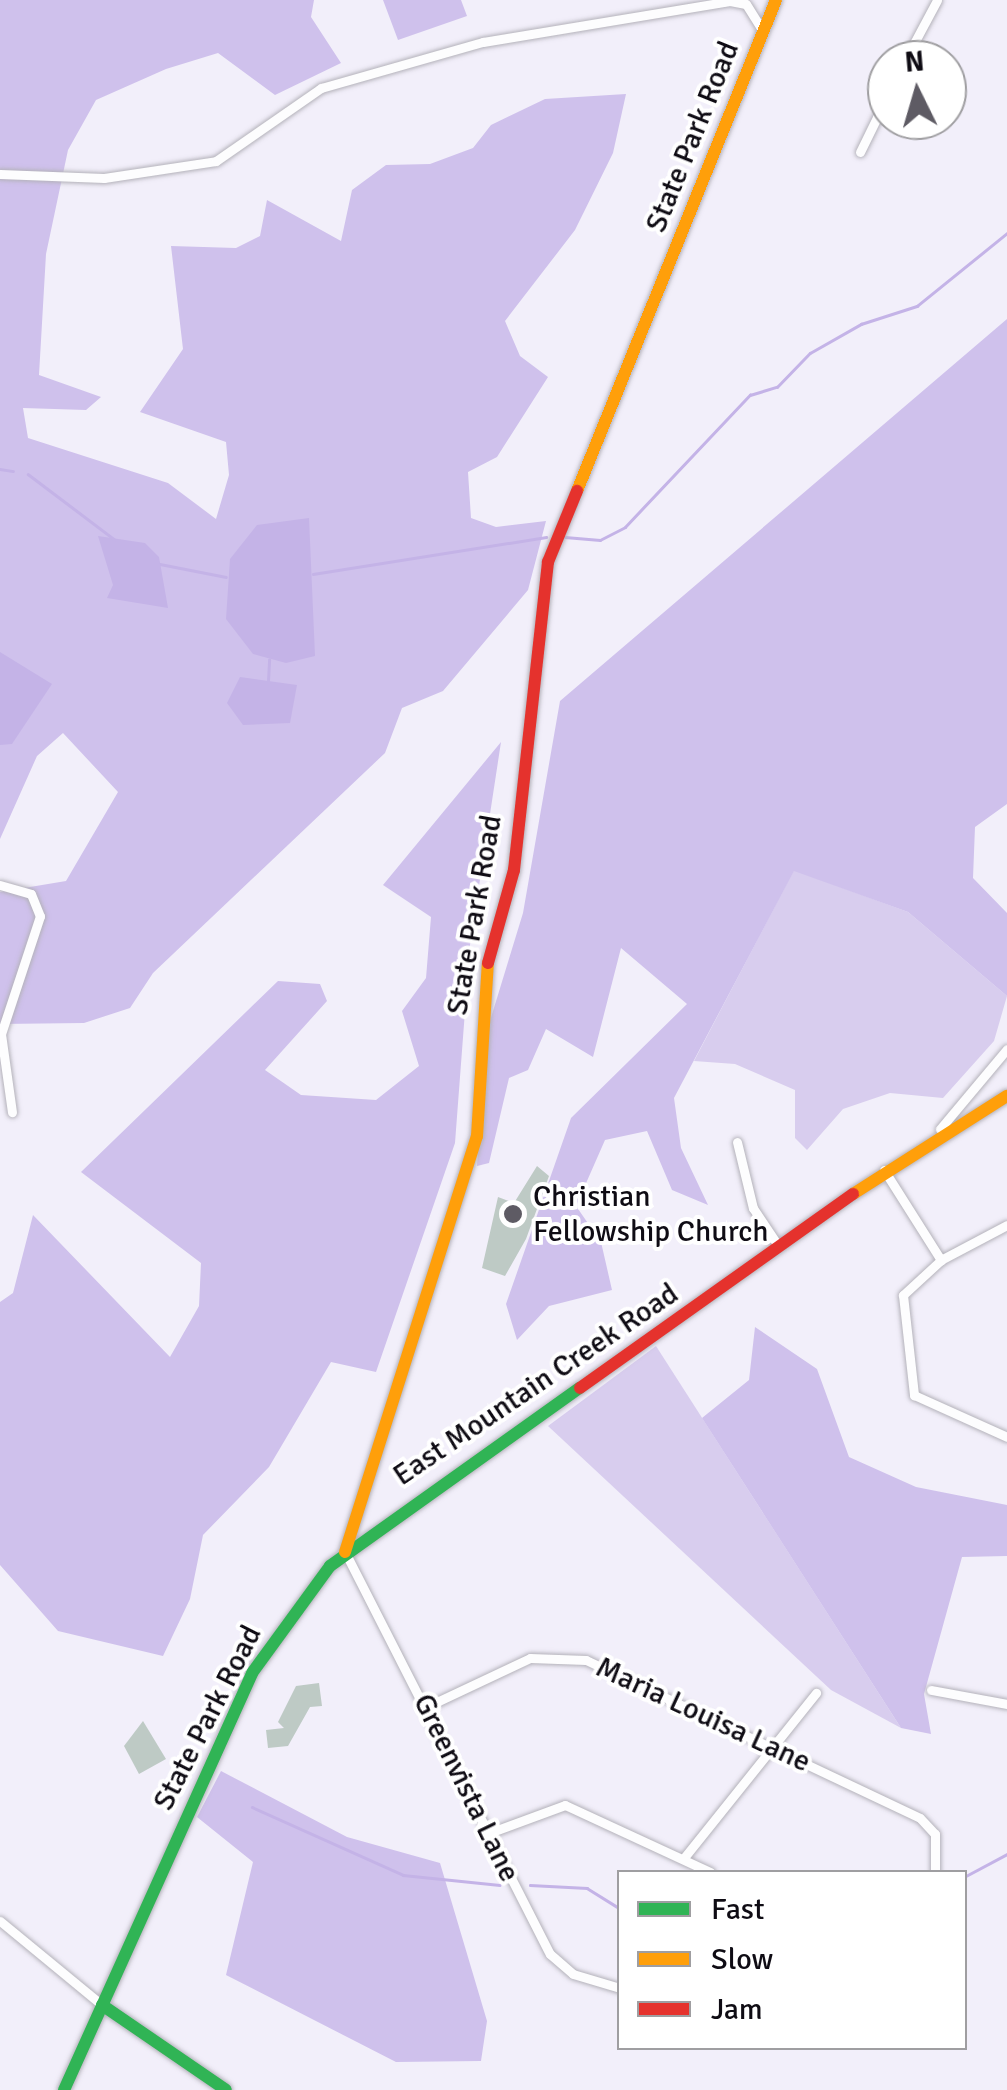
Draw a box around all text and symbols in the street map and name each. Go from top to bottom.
street label: State Park Road [638,36,748,238]
north arrow [867,40,967,140]
text: N [903,44,926,80]
street label: State Park Road [440,812,510,1018]
place label: Christian Fellowship Church [533,1179,769,1250]
marker: Christian Fellowship Church [502,1203,524,1225]
street label: East Mountain Creek Road [387,1276,685,1494]
street label: State Park Road [146,1620,270,1816]
street label: Maria Louisa Lane [590,1650,816,1780]
street label: Greenvista Lane [405,1688,527,1888]
legend [617,1870,967,2050]
text: Fast [711,1891,764,1928]
text: Slow [711,1941,773,1978]
text: Jam [711,1991,763,2028]

